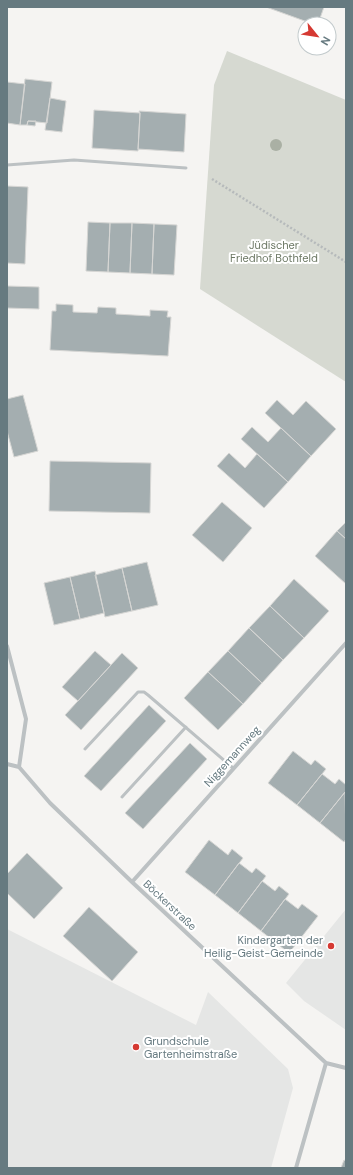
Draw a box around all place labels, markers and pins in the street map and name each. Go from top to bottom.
place label: Kindergarten der Heilig-Geist-Gemeinde [204,933,323,960]
marker: Kindergarten der Heilig-Geist-Gemeinde [326,941,336,951]
place label: Grundschule Gartenheimstraße [144,1034,237,1061]
marker: Grundschule Gartenheimstraße [131,1042,141,1052]

